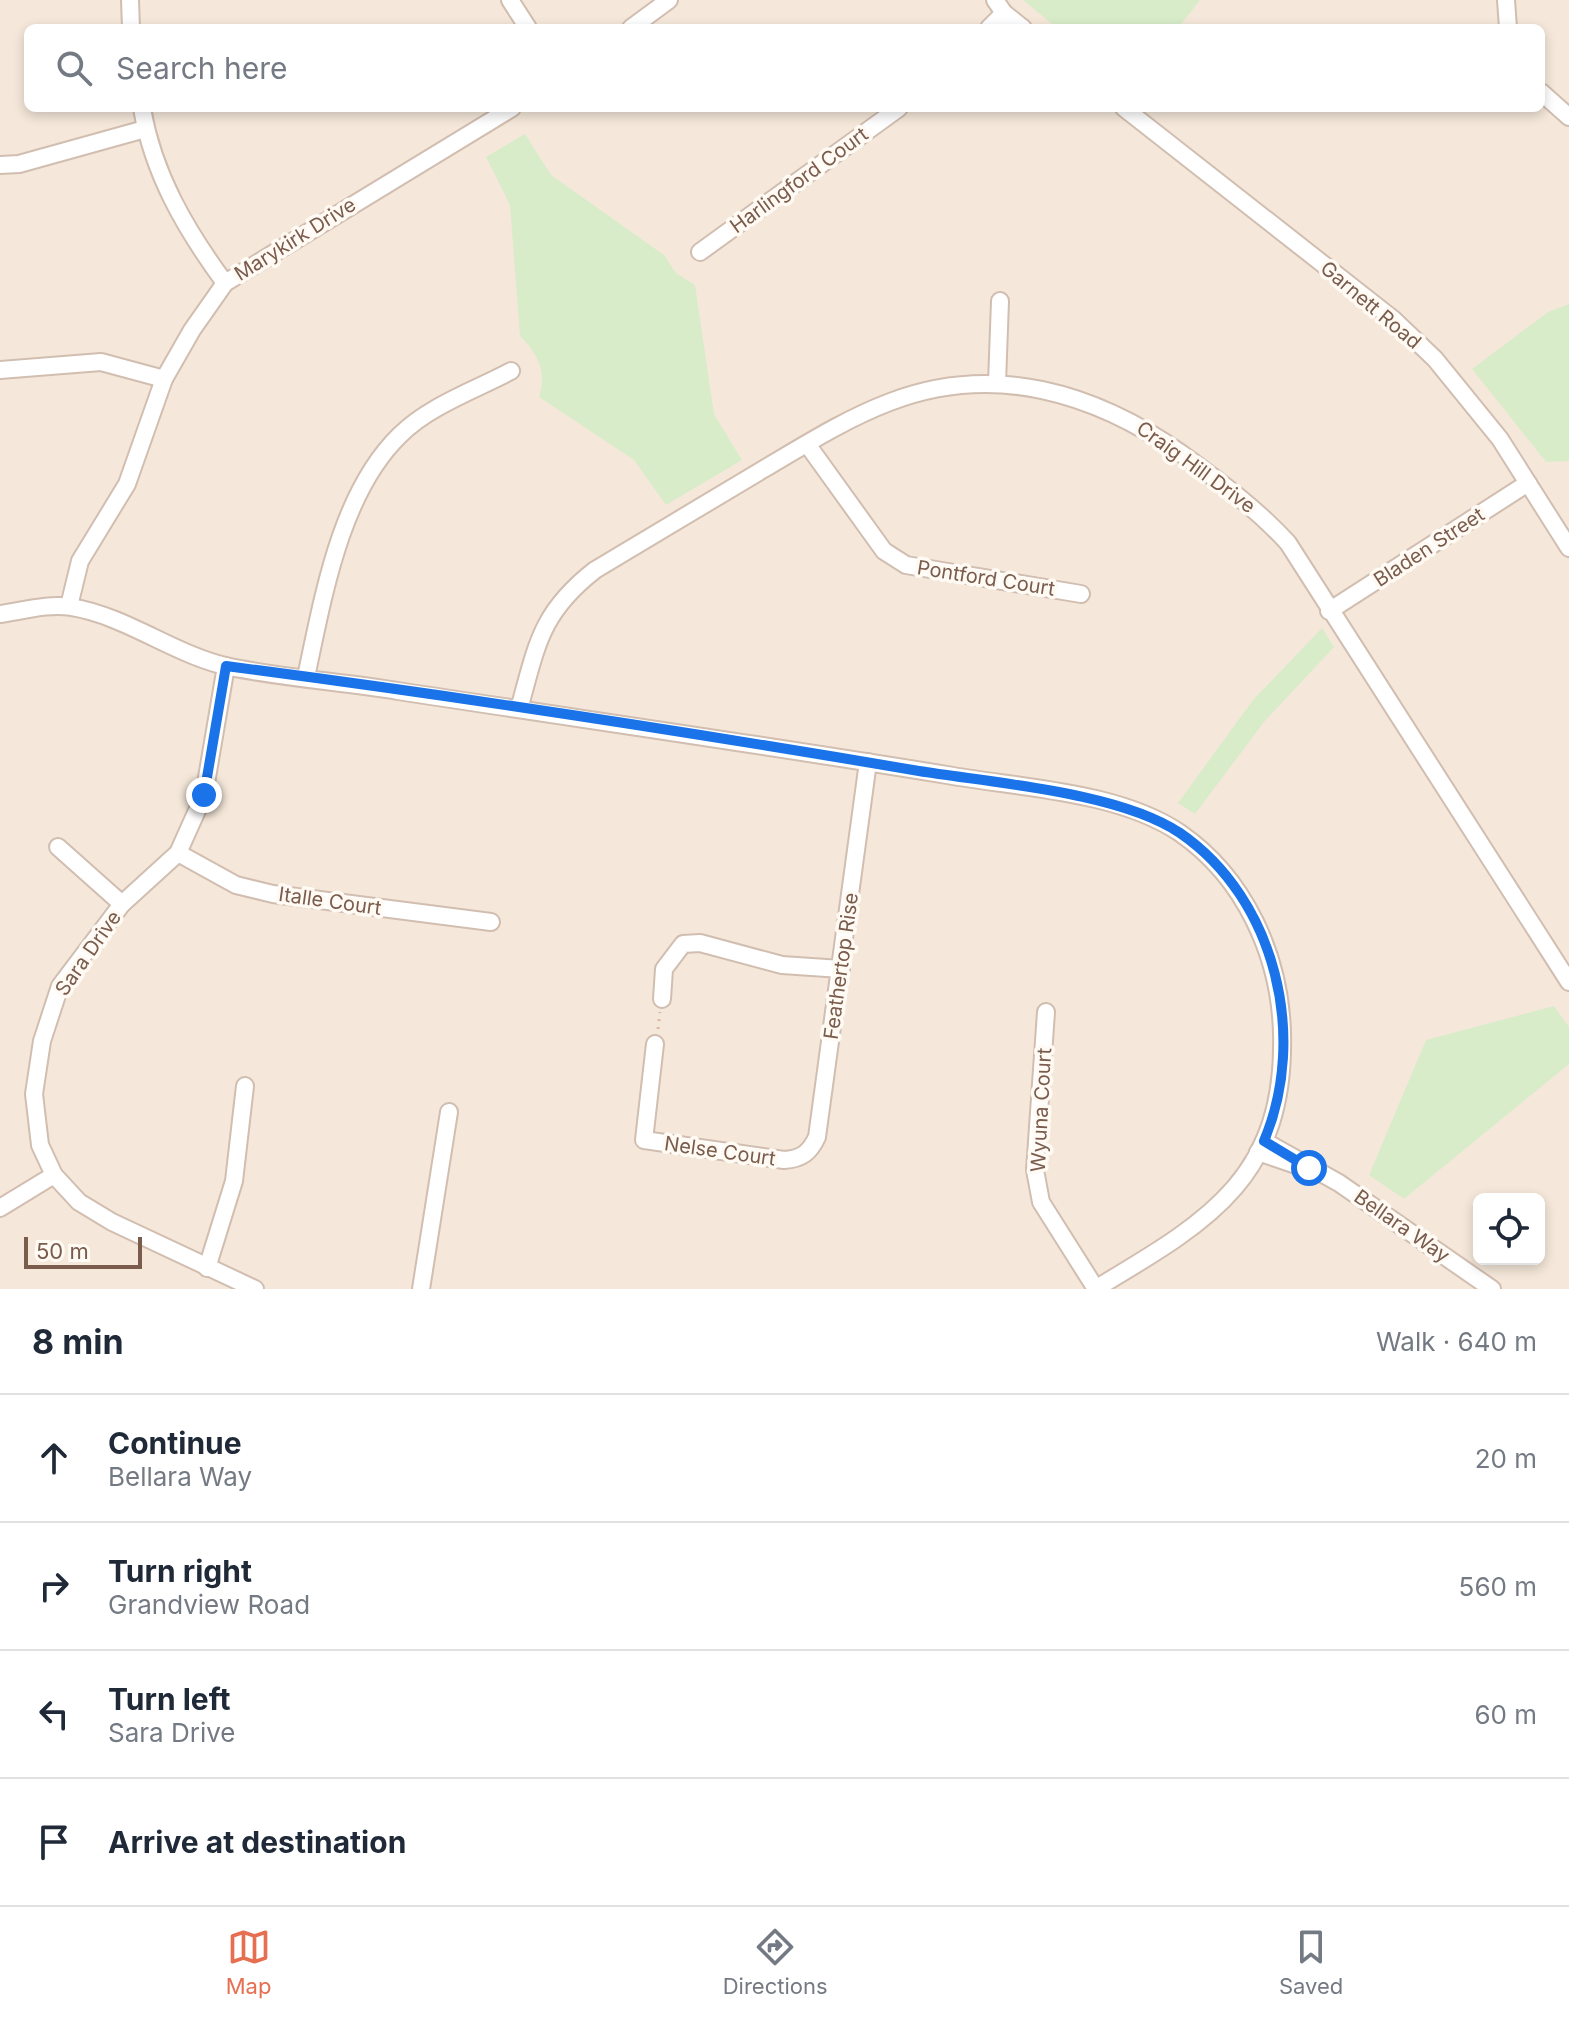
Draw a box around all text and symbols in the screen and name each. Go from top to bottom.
search box [24,24,1545,112]
icon: search [52,46,96,90]
text: Search here [116,50,288,86]
street label: Harlingford Court [725,122,873,238]
street label: Marykirk Drive [230,192,360,286]
street label: Garnett Road [1316,256,1426,354]
street label: Craig Hill Drive [1132,416,1260,518]
street label: Bladen Street [1369,502,1489,592]
street label: Pontford Court [915,555,1057,601]
route end [186,777,222,813]
street label: Italle Court [277,882,383,920]
street label: Feathertop Rise [819,891,863,1041]
street label: Sara Drive [50,906,126,1000]
street label: Wyuna Court [1026,1047,1056,1173]
street label: Nelse Court [663,1131,778,1171]
route start [1291,1150,1327,1186]
street label: Bellara Way [1350,1184,1454,1268]
map controls [1473,1193,1545,1265]
button: locate [1473,1193,1545,1265]
scale bar [24,1233,142,1269]
text: 50 m [36,1238,89,1264]
text: 8 min [32,1321,124,1362]
text: Walk · 640 m [1376,1326,1537,1357]
text: Continue [108,1425,242,1461]
icon: ahead [32,1436,76,1480]
text: 20 m [1475,1443,1537,1474]
text: Bellara Way [108,1461,252,1492]
text: Turn right [108,1553,252,1589]
icon: right [32,1564,76,1608]
text: 560 m [1459,1571,1537,1602]
text: Grandview Road [108,1589,310,1620]
text: Turn left [108,1681,230,1717]
icon: left [32,1692,76,1736]
text: 60 m [1474,1699,1537,1730]
text: Sara Drive [108,1717,236,1748]
icon: arrive [32,1820,76,1864]
text: Arrive at destination [108,1824,406,1860]
tab: Map [226,1925,271,1999]
tab: Directions [723,1925,828,1999]
tab: Saved [1279,1925,1343,1999]

